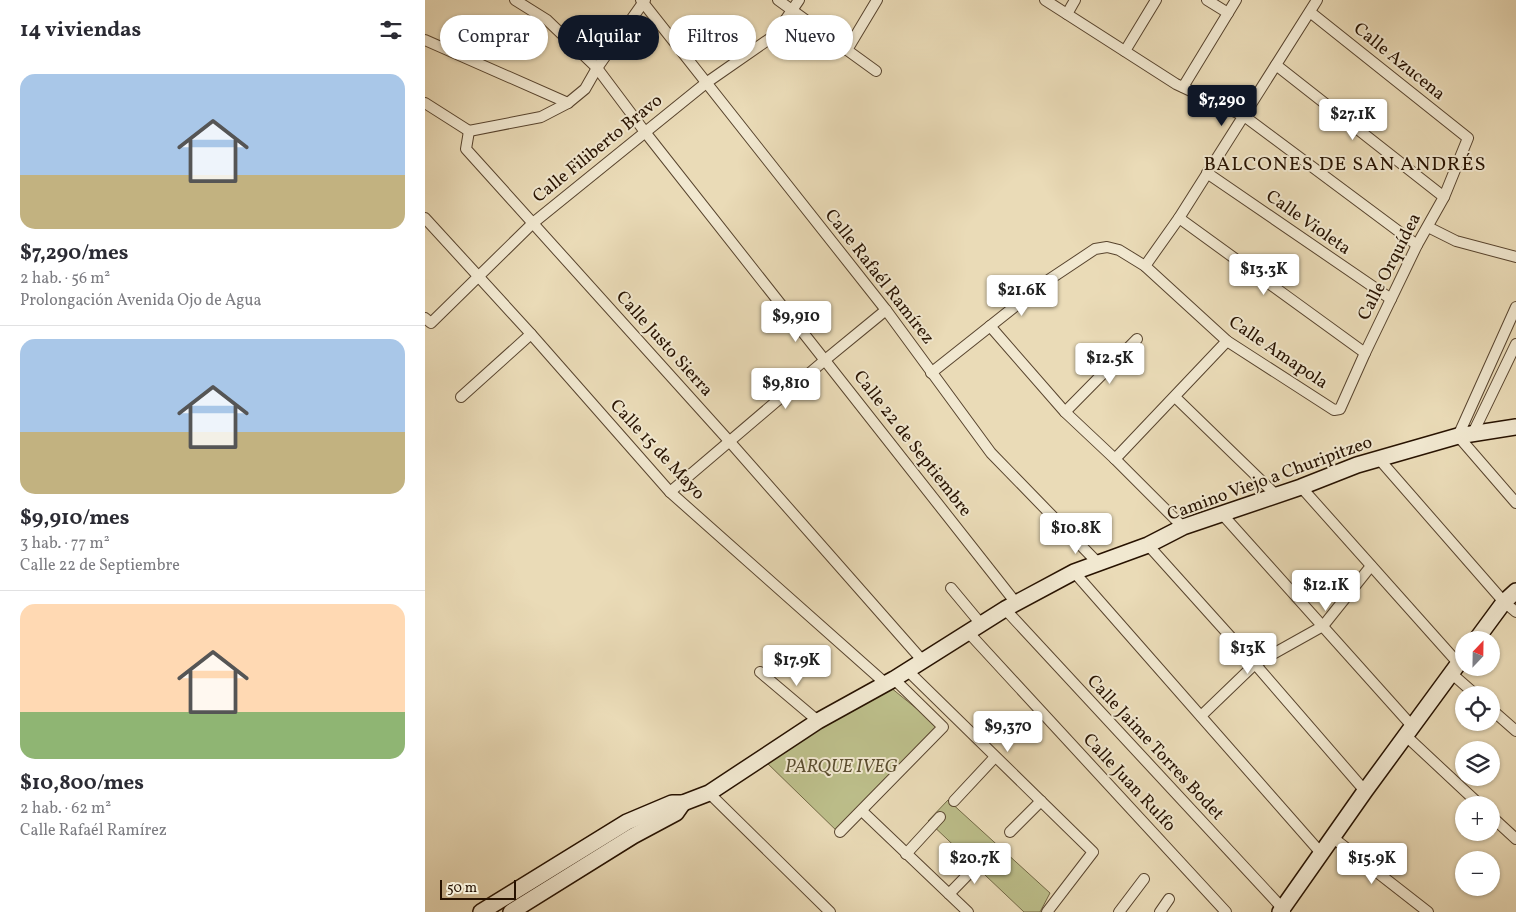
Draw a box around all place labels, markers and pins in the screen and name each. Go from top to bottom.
pin: $7,290 [1181,84,1263,127]
pin: $27.1K [1312,98,1394,141]
pin: $13.3K [1223,254,1305,296]
pin: $21.6K [981,274,1063,317]
pin: $9,910 [755,300,837,343]
pin: $12.5K [1069,342,1151,385]
pin: $9,810 [745,368,827,410]
pin: $10.8K [1035,512,1117,555]
pin: $12.1K [1285,570,1367,612]
pin: $13K [1218,632,1278,675]
pin: $17.9K [756,644,838,687]
pin: $9,370 [967,710,1049,753]
pin: $20.7K [934,842,1016,885]
pin: $15.9K [1331,842,1413,885]

